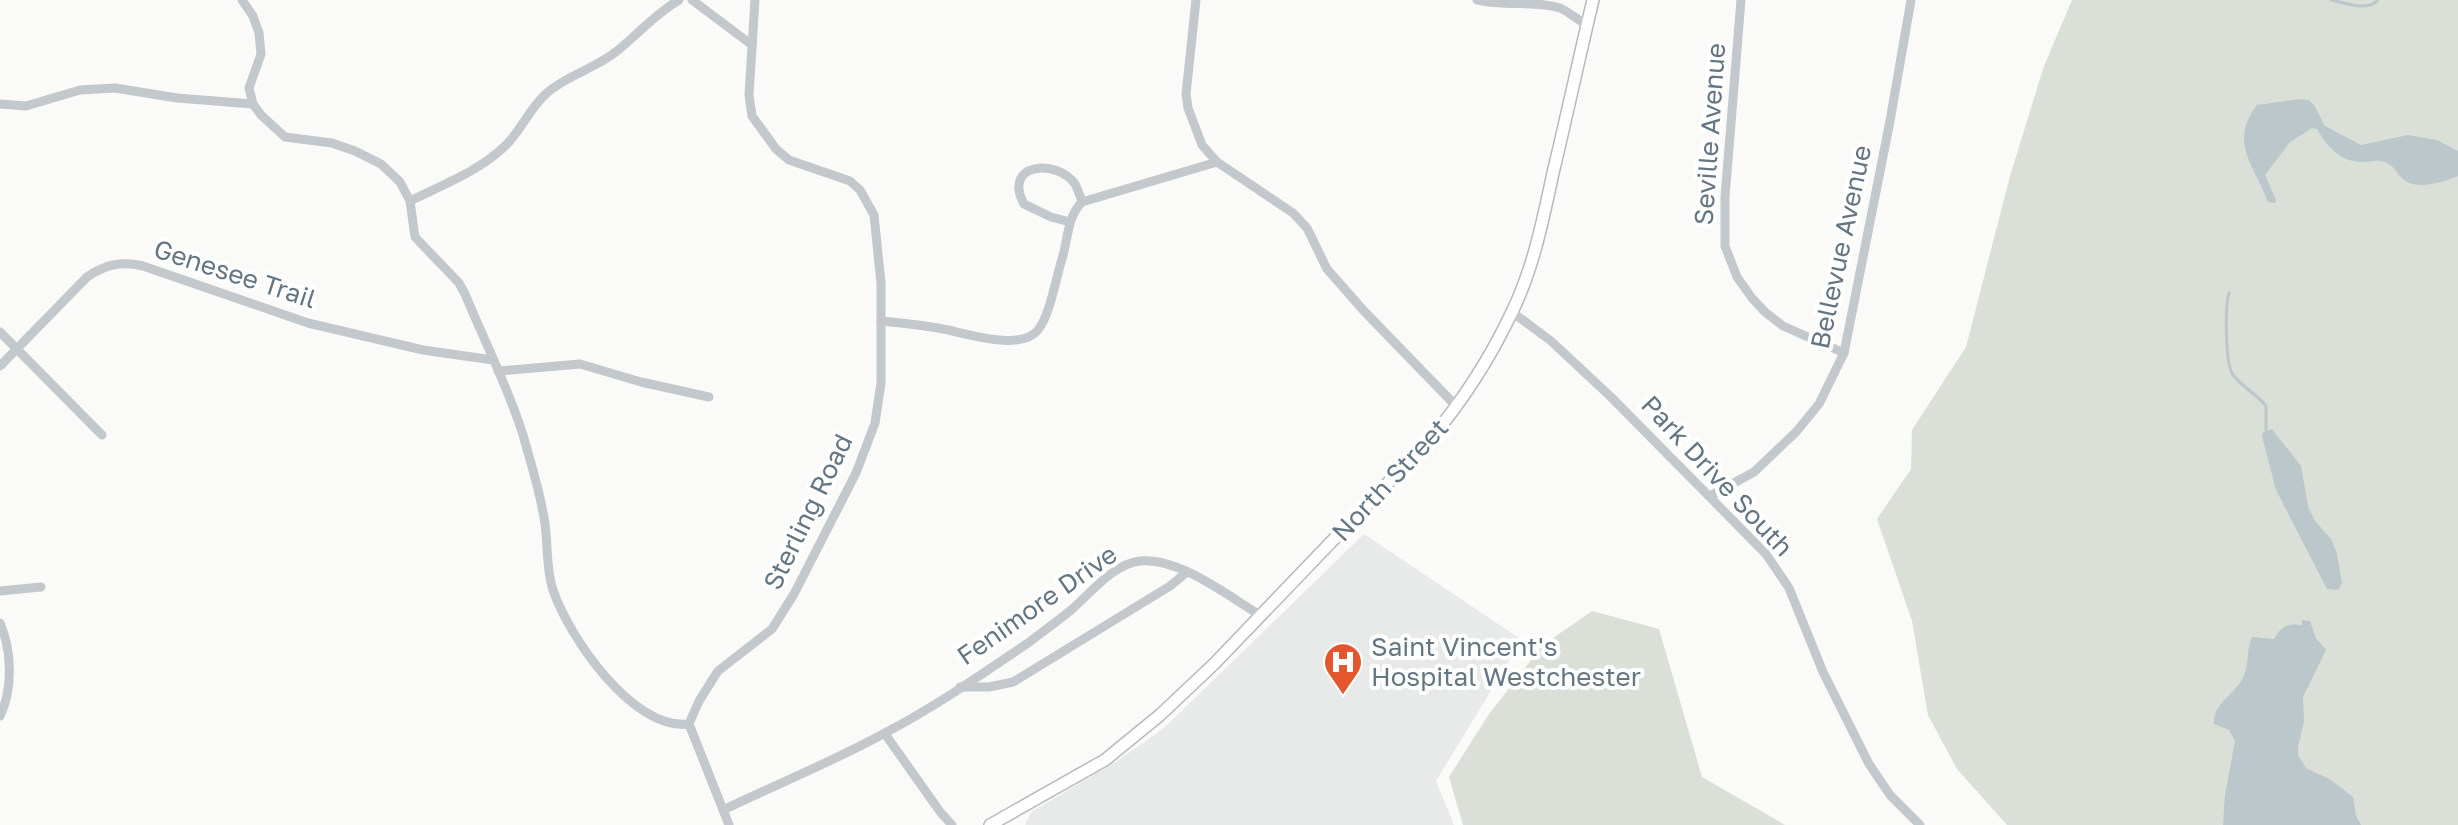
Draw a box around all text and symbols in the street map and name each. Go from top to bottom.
street label: Seville Avenue [1688,42,1731,226]
street label: Bellevue Avenue [1804,142,1877,351]
street label: Genesee Trail [150,233,320,314]
street label: Park Drive South [1635,389,1800,562]
street label: North Street [1325,412,1454,547]
street label: Sterling Road [757,429,859,595]
street label: Fenimore Drive [951,538,1123,671]
place label: Saint Vincent's Hospital Westchester [1371,631,1641,692]
hospital icon: Saint Vincent's Hospital Westchester [1322,641,1364,696]

